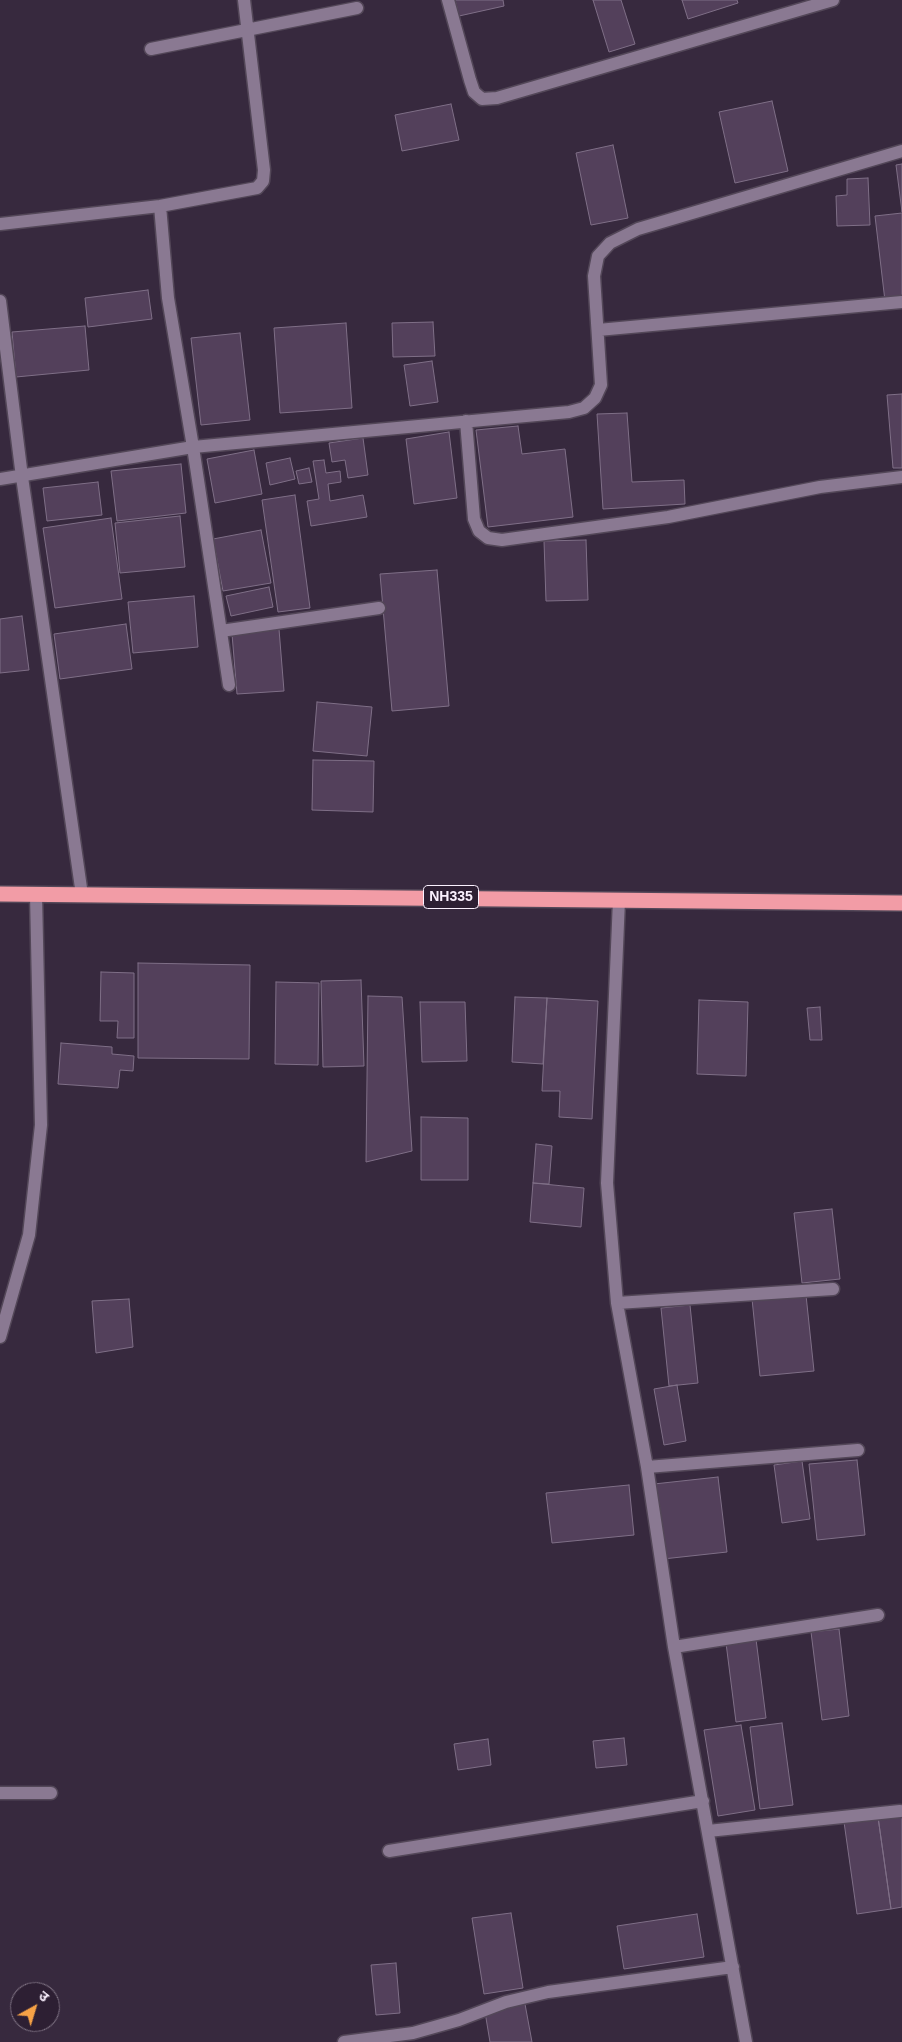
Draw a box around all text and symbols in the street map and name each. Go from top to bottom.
road number: NH335 [424,886,478,909]
north arrow [10,1982,60,2032]
text: उ [36,1987,52,2005]

